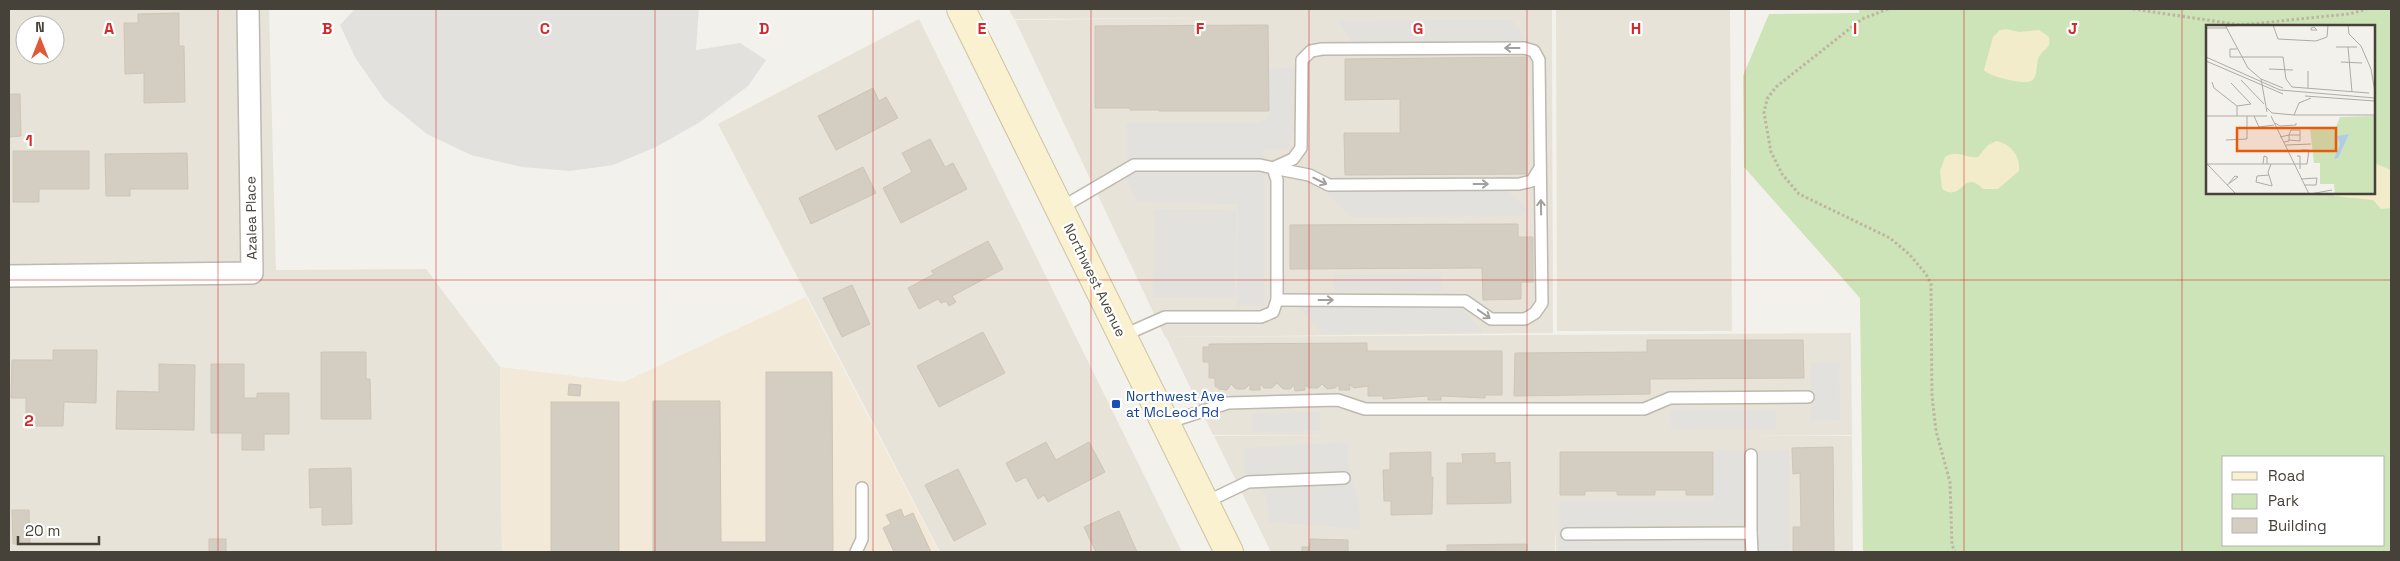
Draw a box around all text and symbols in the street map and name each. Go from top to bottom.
north arrow [15,15,65,65]
text: N [35,18,45,36]
text: A [104,18,114,39]
text: B [322,18,332,39]
text: C [540,18,550,39]
text: D [759,18,769,39]
text: E [978,18,987,39]
text: F [1196,18,1205,39]
text: G [1413,18,1423,39]
text: H [1631,18,1641,39]
text: I [1853,18,1857,39]
text: J [2068,18,2078,39]
inset map [2206,25,2375,194]
one-way arrow [1504,43,1520,53]
text: 1 [25,130,33,151]
street label: Azalea Place [241,176,261,260]
one-way arrow [1312,176,1327,186]
one-way arrow [1473,179,1489,189]
one-way arrow [1536,199,1546,215]
street label: Northwest Avenue [1060,220,1130,340]
one-way arrow [1318,296,1334,305]
one-way arrow [1477,309,1491,319]
place label: Northwest Ave at McLeod Rd [1126,387,1225,421]
marker: Northwest Ave at McLeod Rd [1110,398,1122,410]
text: 2 [24,410,34,431]
legend [2222,456,2385,546]
text: Road [2268,466,2305,485]
text: Park [2268,491,2299,510]
scale bar [18,514,99,546]
text: Building [2268,516,2327,535]
text: 20 m [25,521,60,540]

